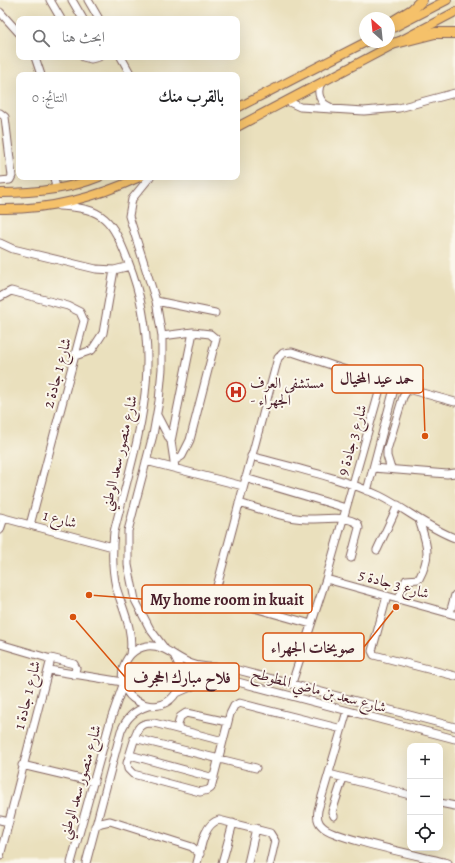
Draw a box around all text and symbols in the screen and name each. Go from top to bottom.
north arrow [359,12,395,48]
search box [16,16,240,60]
icon: search [30,27,52,49]
text: ابحث هنا [62,27,105,47]
text: بالقرب منك [158,85,224,108]
text: النتائج: 0 [32,89,67,106]
street label: شارع 1 جادة 2 [38,336,79,411]
callout: حمد عيد المخيال [332,365,423,393]
text: حمد عيد المخيال [340,368,414,390]
place label: مستشفى العرف - الجهراء [250,373,324,410]
hospital icon: مستشفى العرف - الجهراء [225,381,247,403]
street label: شارع منصور سعد الوطني [96,393,146,514]
street label: شارع 3 جادة 9 [332,402,375,479]
street label: شارع 1 [40,505,79,536]
street label: شارع 3 جادة 5 [356,564,432,606]
callout: My home room in kuait [142,585,312,613]
text: My home room in kuait [150,589,305,611]
callout: صويخات الجهراء [263,633,364,661]
text: صويخات الجهراء [271,637,355,659]
street label: شارع 1 جادة 1 [9,659,48,732]
street label: شارع سعد بن ماضي المطوطح [248,662,388,721]
callout: فلاح مبارك الحجرف [125,663,239,691]
text: فلاح مبارك الحجرف [133,667,231,692]
street label: شارع منصور سعد الوطني [54,723,110,843]
map controls [407,743,443,851]
button: + [407,743,443,779]
button: − [407,779,443,815]
button: locate [407,815,443,851]

